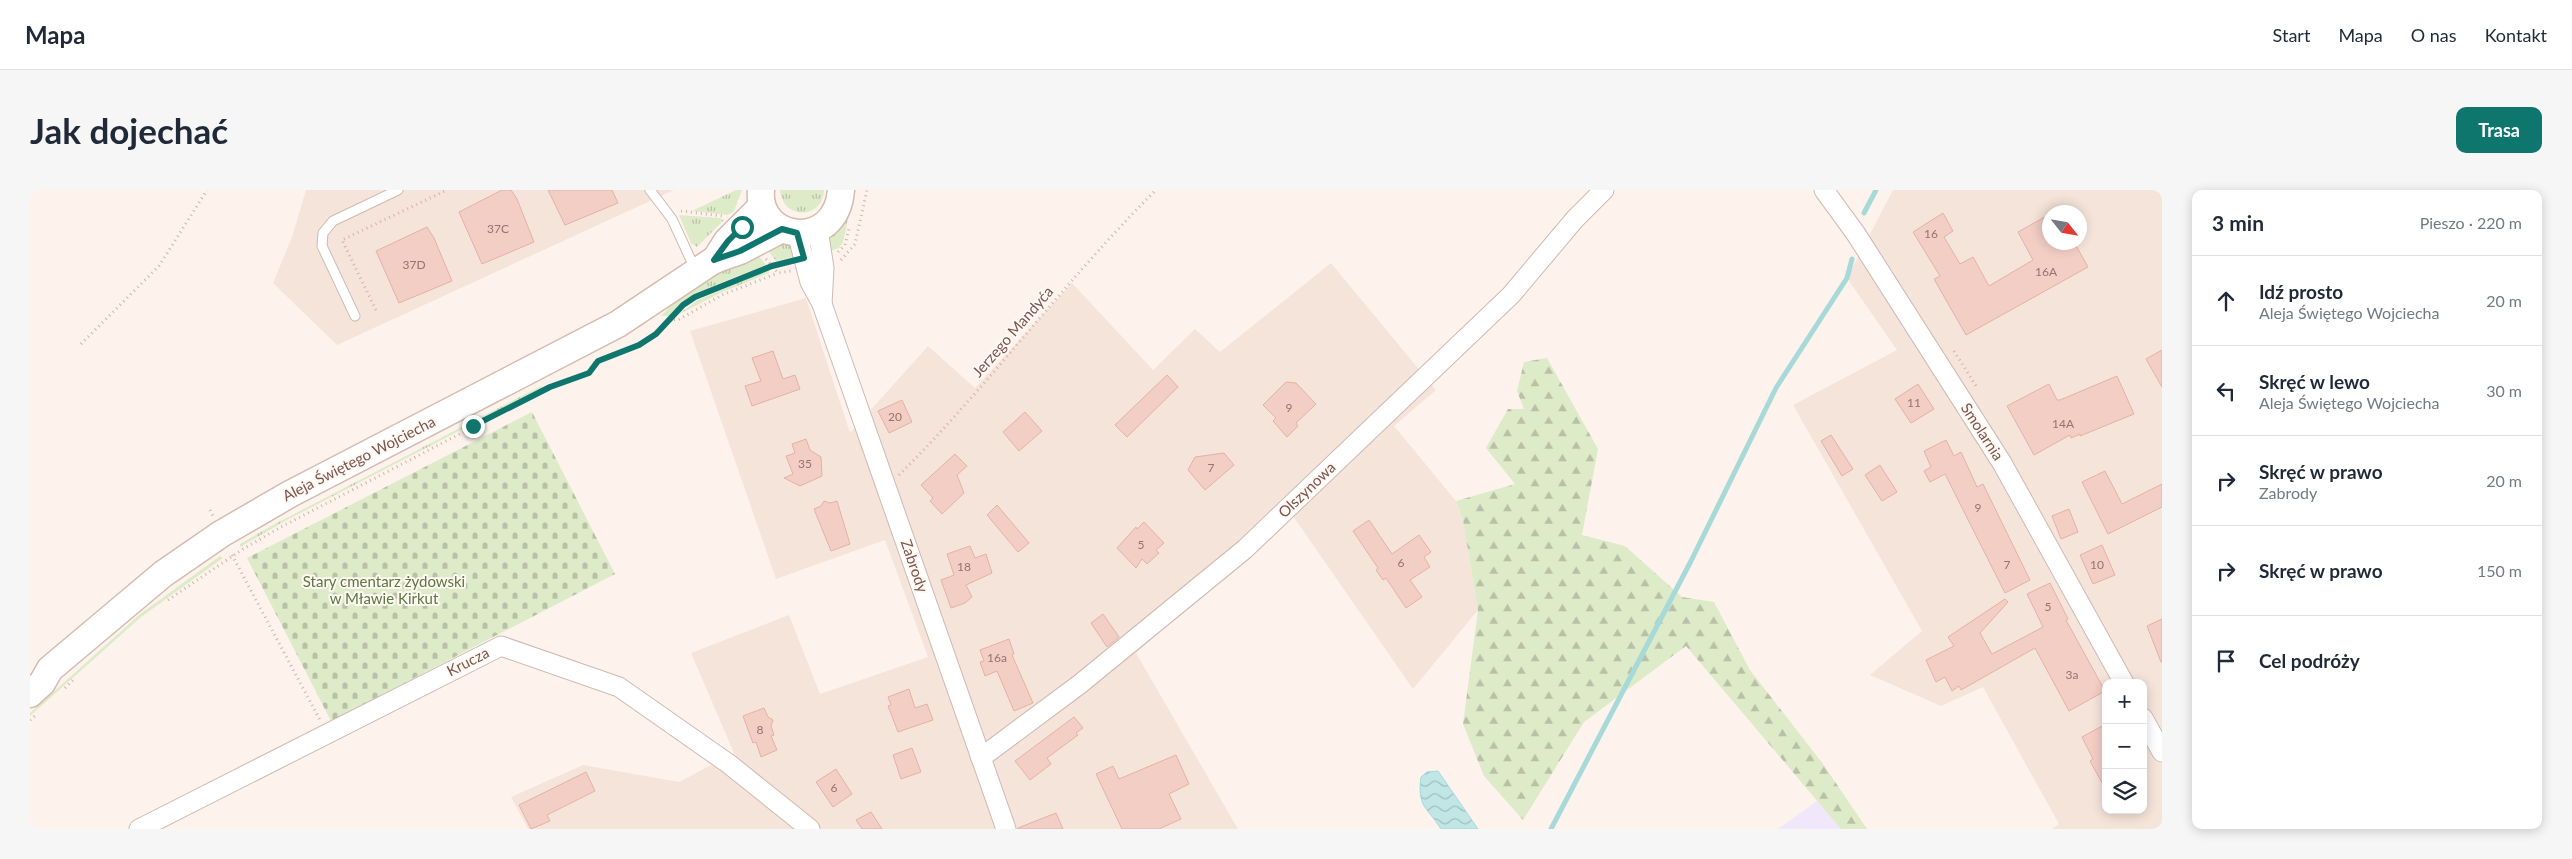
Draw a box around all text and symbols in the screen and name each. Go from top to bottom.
text: Mapa [25,20,85,49]
text: Start [2273,24,2310,46]
text: Mapa [2338,24,2383,46]
text: O nas [2411,24,2457,46]
text: Kontakt [2485,24,2547,46]
button: Trasa [2456,107,2542,153]
text: Jak dojechać [30,109,228,151]
north arrow [2042,205,2087,250]
text: 3 min [2212,210,2264,235]
text: Pieszo · 220 m [2420,213,2522,232]
route start [731,216,754,239]
house number: 37C [487,221,509,236]
house number: 16 [1924,226,1938,241]
house number: 37D [402,257,426,272]
house number: 16A [2035,264,2058,279]
text: Idź prosto [2259,280,2343,303]
street label: Jerzego Mandyća [968,282,1056,380]
icon: ahead [2212,287,2240,315]
text: 20 m [2486,291,2522,310]
text: Aleja Świętego Wojciecha [2259,303,2439,322]
text: Skręć w lewo [2259,370,2370,393]
icon: left [2212,377,2240,405]
text: 30 m [2486,381,2522,400]
text: Aleja Świętego Wojciecha [2259,393,2439,412]
house number: 11 [1907,395,1921,410]
street label: Smolarnia [1958,399,2008,463]
house number: 9 [1286,400,1293,415]
house number: 20 [888,409,902,424]
street label: Aleja Świętego Wojciecha [279,412,438,505]
route end [462,415,485,438]
house number: 14A [2052,416,2075,431]
house number: 35 [798,456,812,471]
street label: Olszynowa [1274,458,1339,521]
house number: 7 [1208,460,1215,475]
text: Skręć w prawo [2259,460,2383,483]
icon: right [2212,467,2240,495]
text: 20 m [2486,471,2522,490]
text: Zabrody [2259,483,2317,502]
house number: 9 [1975,500,1982,515]
street label: Zabrody [898,537,932,595]
house number: 5 [1138,537,1145,552]
house number: 6 [1398,555,1405,570]
house number: 7 [2004,557,2011,572]
house number: 10 [2090,557,2104,572]
icon: right [2212,557,2240,585]
house number: 18 [957,559,971,574]
text: Skręć w prawo [2259,559,2383,582]
text: 150 m [2477,561,2522,580]
park label: Stary cmentarz żydowski w Mławie Kirkut [303,572,465,607]
house number: 5 [2045,599,2052,614]
street label: Krucza [443,643,492,679]
icon: arrive [2212,647,2240,675]
text: Cel podróży [2259,649,2360,672]
house number: 16a [987,650,1007,665]
house number: 3a [2066,667,2078,682]
map controls [2102,679,2147,814]
button: + [2102,679,2147,724]
house number: 8 [757,722,764,737]
button: − [2102,724,2147,769]
button: layers [2102,769,2147,814]
house number: 6 [831,780,838,795]

